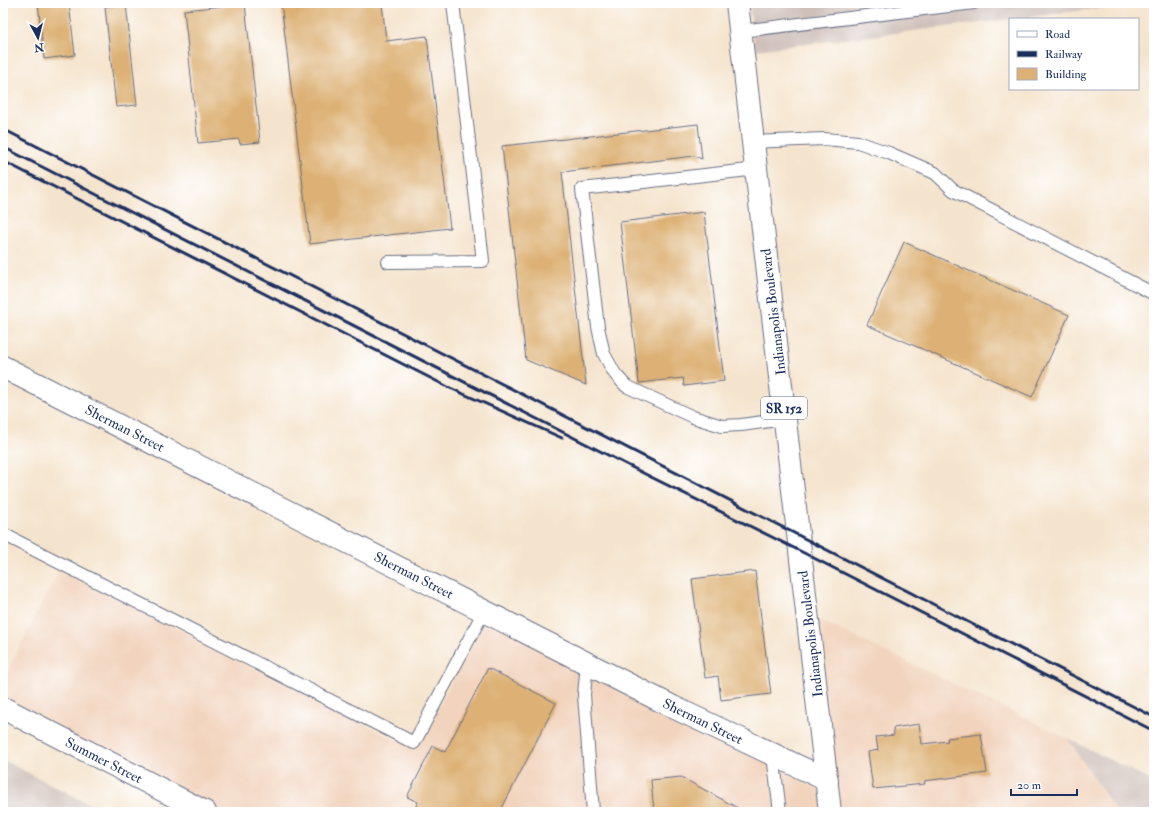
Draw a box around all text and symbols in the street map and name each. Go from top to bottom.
north arrow [18,18,58,58]
legend [1009,18,1139,90]
text: Road [1045,27,1070,42]
text: N [32,40,46,55]
text: Railway [1045,47,1083,62]
text: Building [1045,67,1088,82]
street label: Indianapolis Boulevard [757,248,791,376]
road number: SR 152 [761,397,807,419]
street label: Sherman Street [82,401,168,456]
street label: Sherman Street [371,548,457,603]
street label: Indianapolis Boulevard [794,570,828,698]
street label: Sherman Street [660,695,746,748]
street label: Summer Street [62,734,146,787]
scale bar [1011,771,1077,797]
text: 20 m [1017,778,1042,793]

